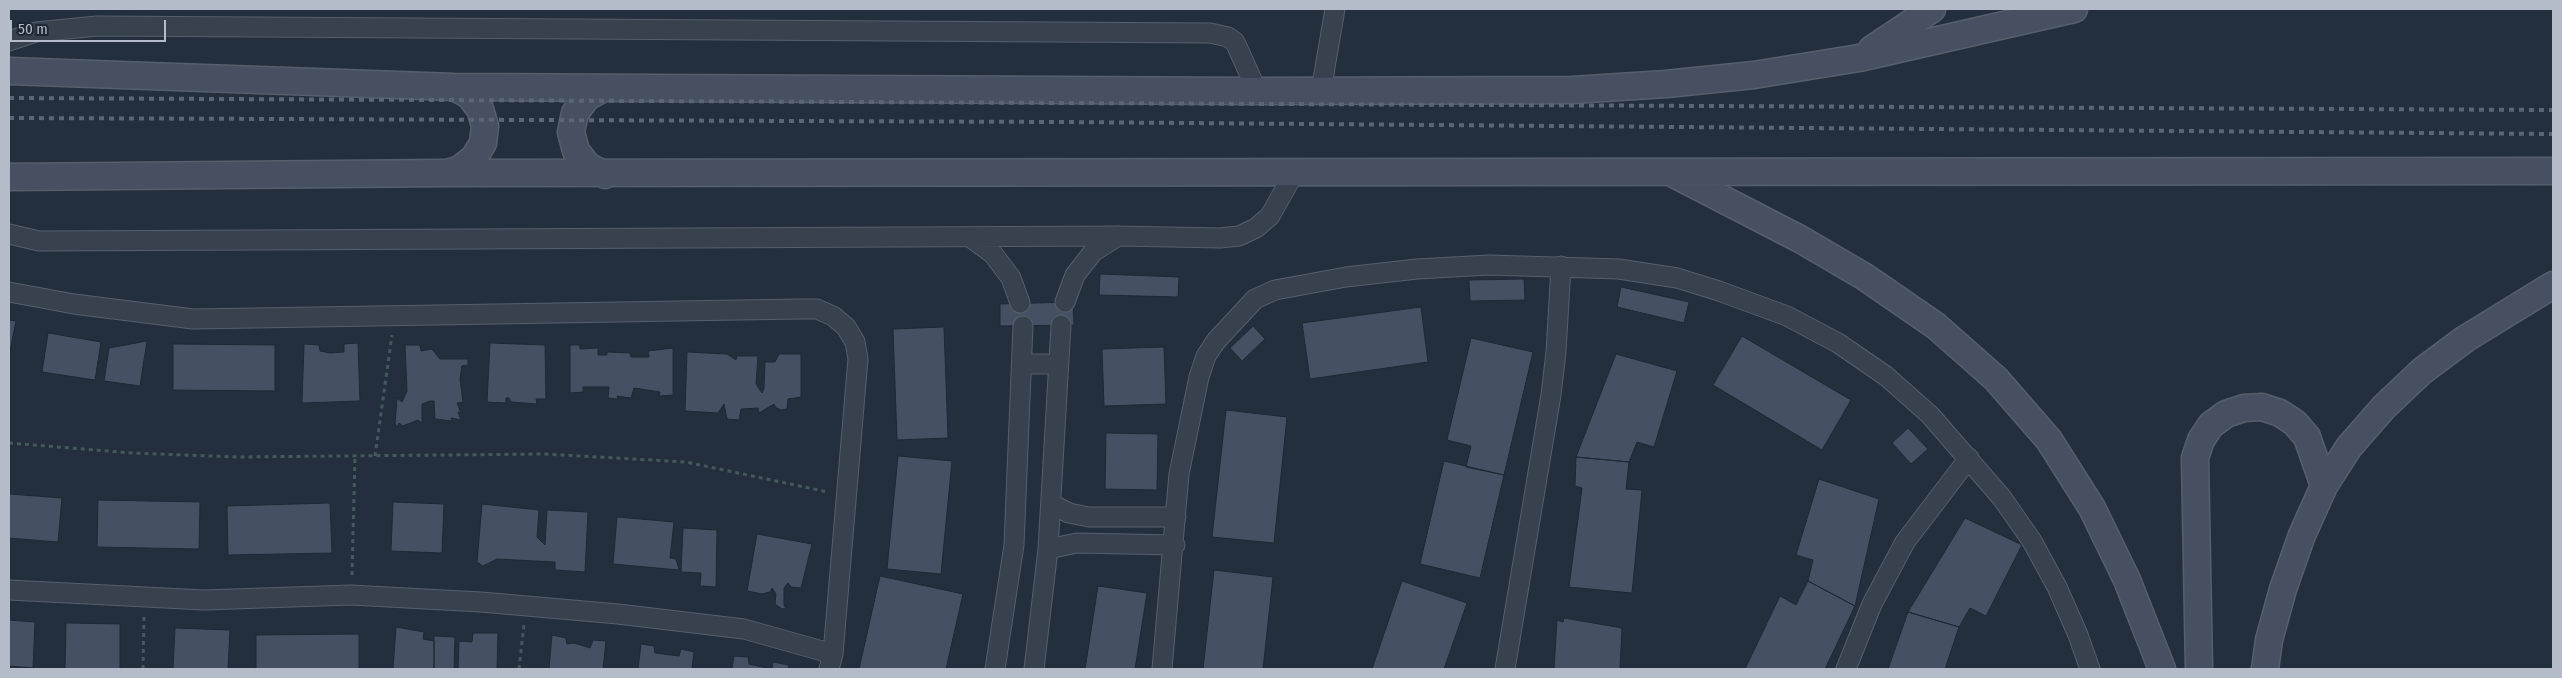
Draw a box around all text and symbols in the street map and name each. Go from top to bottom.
scale bar [12,10,169,42]
text: 50 m [18,20,48,38]

